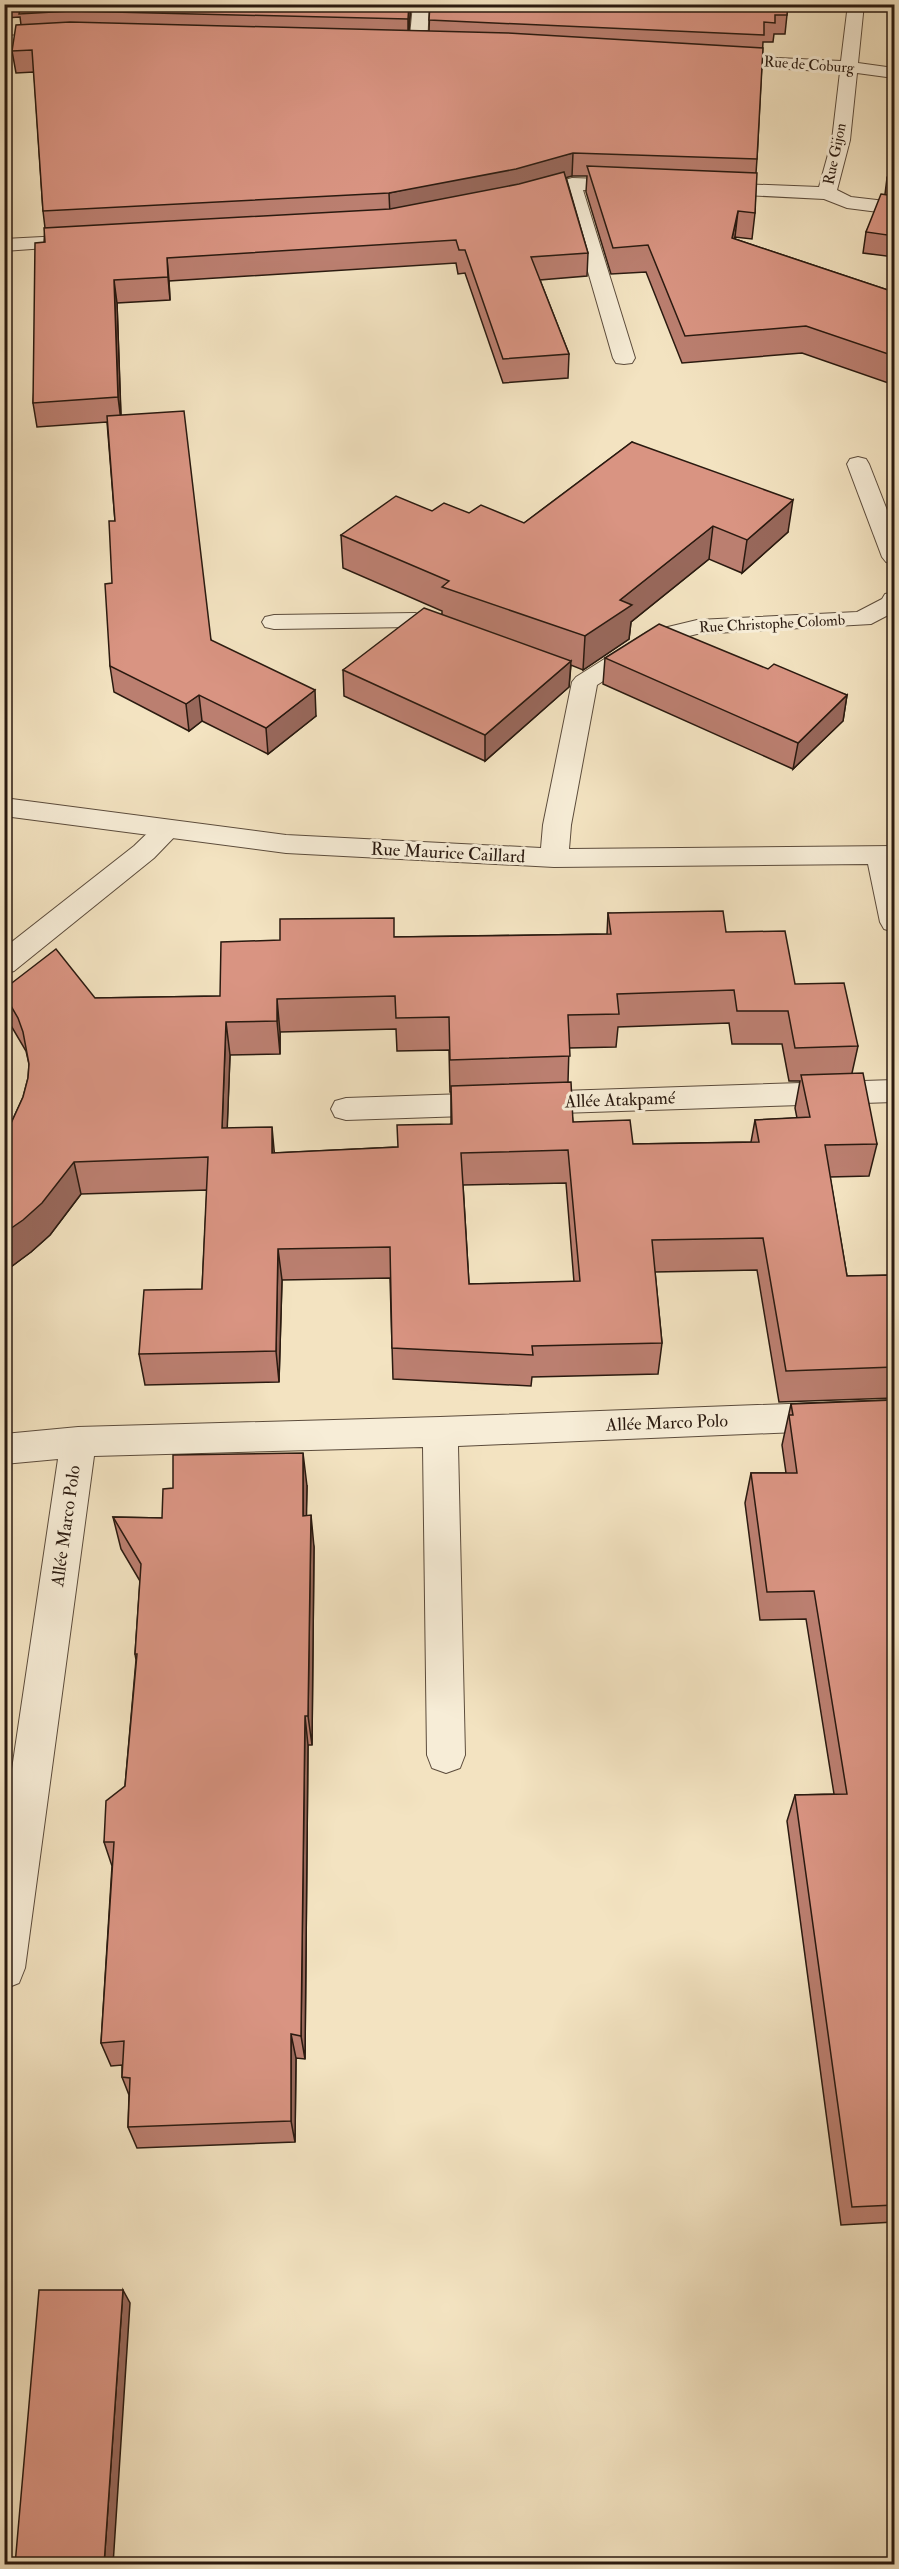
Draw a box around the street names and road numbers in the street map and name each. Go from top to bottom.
street label: Rue de Coburg [763,52,856,78]
street label: Rue Gijon [819,121,851,187]
street label: Rue Christophe Colomb [698,611,846,638]
street label: Rue Maurice Caillard [370,837,526,869]
street label: Allée Atakpamé [563,1087,676,1113]
street label: Allée Marco Polo [605,1409,729,1437]
street label: Allée Marco Polo [46,1464,86,1589]

